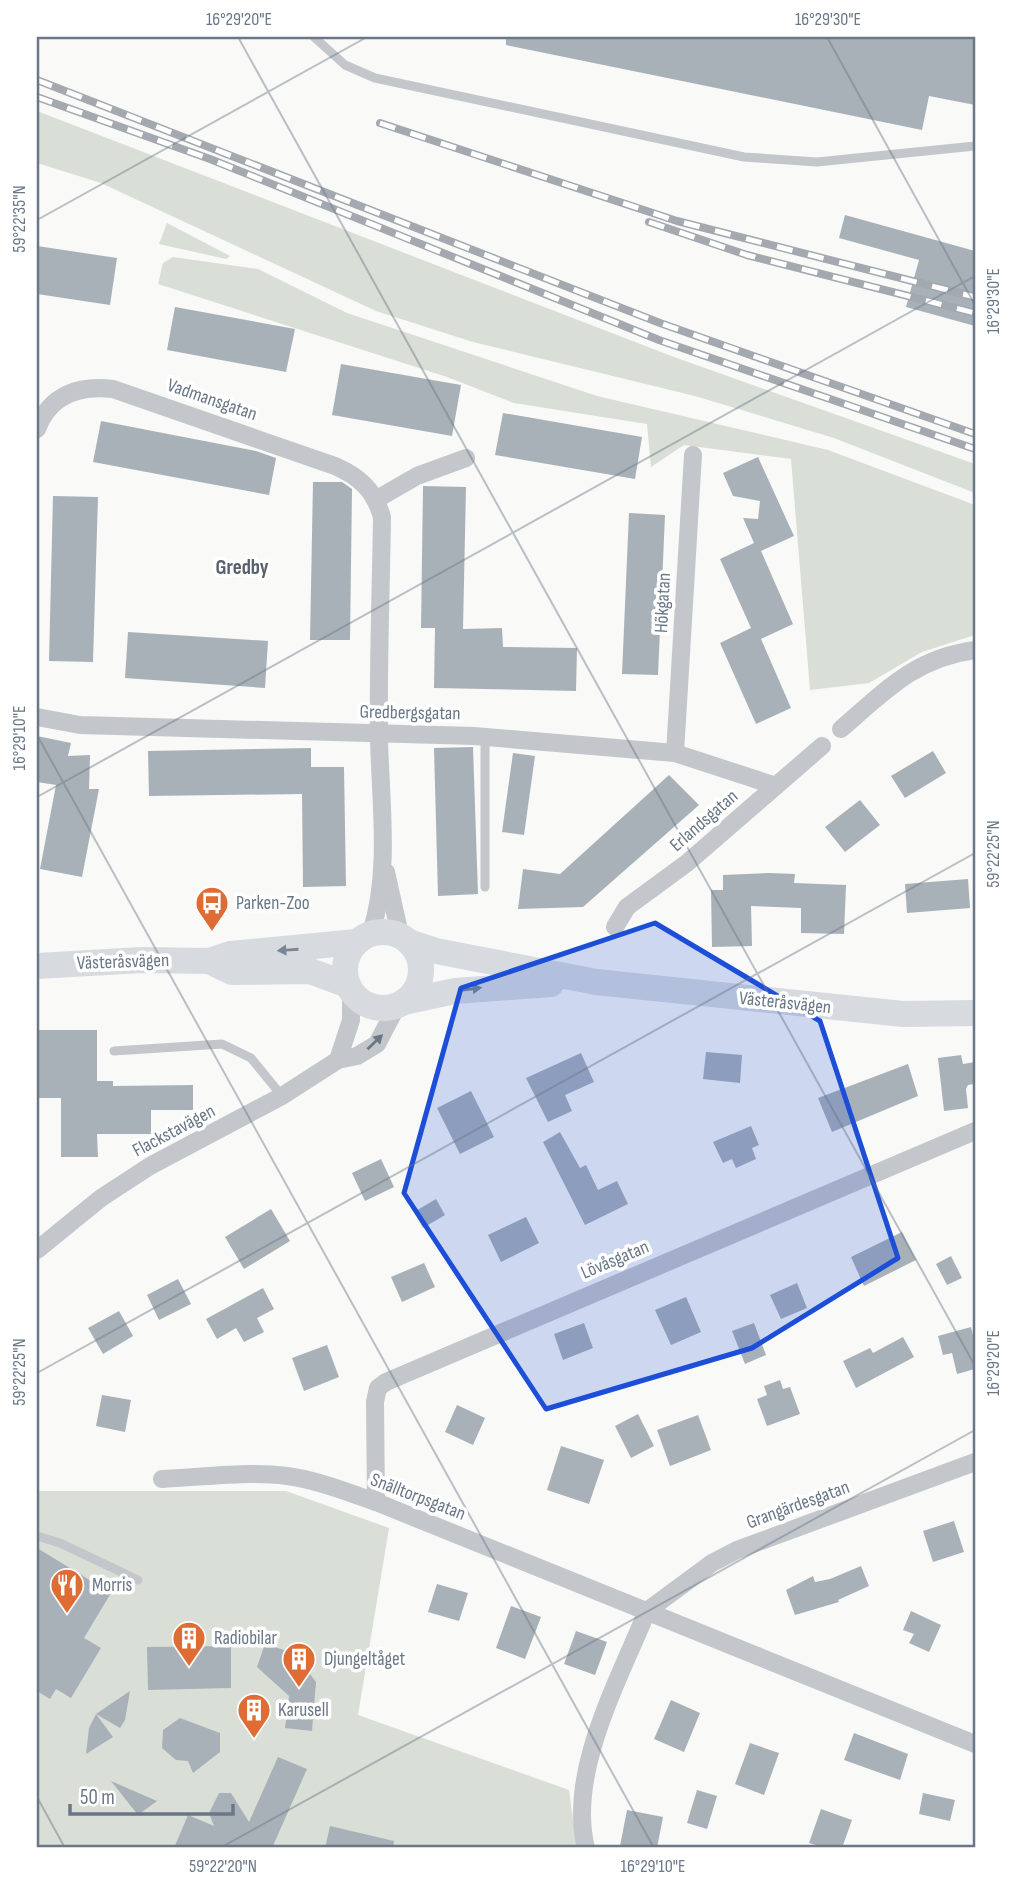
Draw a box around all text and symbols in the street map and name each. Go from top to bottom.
text: 16°29'20"E [206,9,272,30]
text: 16°29'30"E [795,9,861,30]
text: 59°22'35"N [9,185,30,253]
text: 16°29'30"E [983,268,1004,334]
street label: Vadmansgatan [164,374,260,426]
district label: Gredby [215,555,269,580]
street label: Hökgatan [650,572,676,634]
street label: Gredbergsgatan [359,701,461,725]
text: 16°29'10"E [9,706,30,770]
street label: Erlandsgatan [665,785,743,857]
text: 59°22'25"N [983,820,1004,888]
bus stop icon: Parken-Zoo [193,884,231,933]
place label: Parken-Zoo [236,892,310,915]
one-way arrow [277,945,299,956]
street label: Västeråsvägen [76,949,170,975]
one-way arrow [460,983,482,994]
street label: Västeråsvägen [738,987,832,1019]
one-way arrow [367,1034,384,1050]
street label: Flackstavägen [129,1100,219,1162]
street label: Lövåsgatan [578,1235,652,1285]
text: 16°29'20"E [983,1330,1004,1396]
text: 59°22'25"N [9,1338,30,1406]
street label: Snälltorpsgatan [367,1468,469,1526]
street label: Grangärdesgatan [743,1476,853,1534]
restaurant icon: Morris [48,1566,86,1615]
place label: Morris [92,1574,133,1597]
building icon: Radiobilar [170,1619,208,1668]
place label: Radiobilar [214,1627,277,1650]
building icon: Djungeltåget [280,1640,318,1689]
place label: Djungeltåget [324,1648,406,1671]
building icon: Karusell [235,1691,273,1740]
place label: Karusell [278,1699,329,1722]
scale bar [70,1773,233,1817]
text: 50 m [80,1785,115,1810]
text: 59°22'20"N [189,1856,257,1877]
text: 16°29'10"E [621,1856,685,1877]

